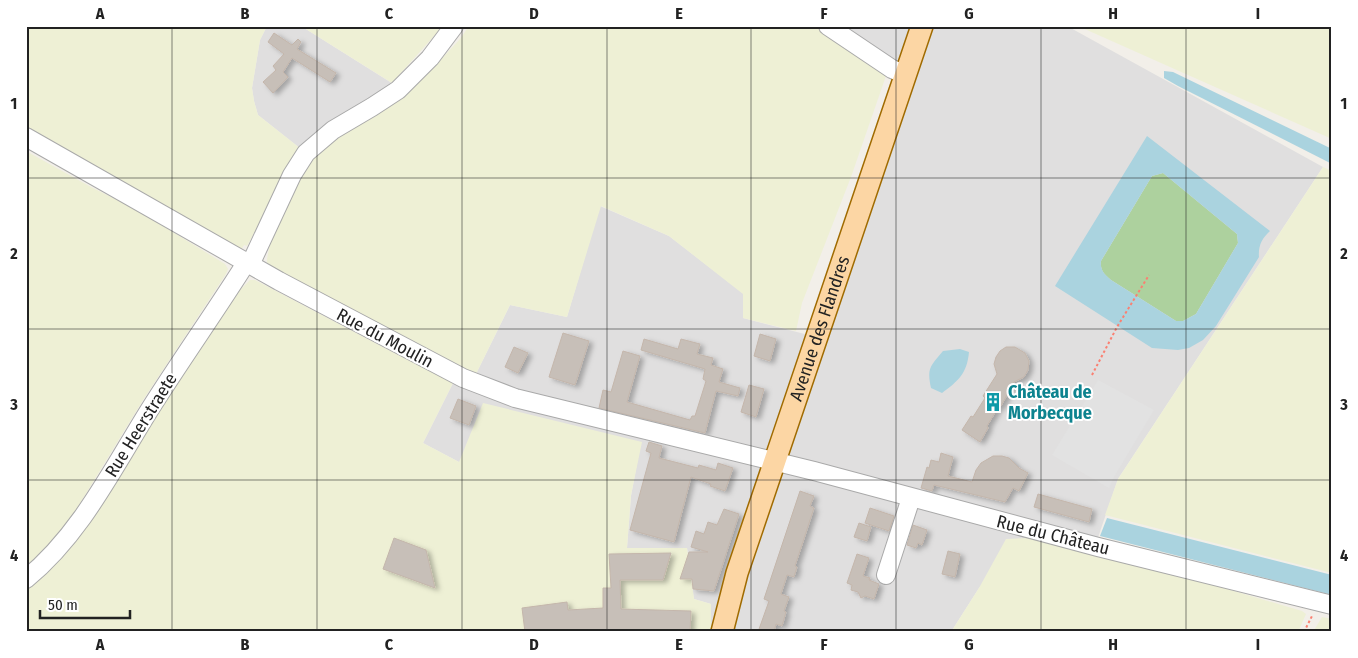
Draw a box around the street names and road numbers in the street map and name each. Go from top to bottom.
street label: Avenue des Flandres [785,253,855,404]
street label: Rue du Moulin [333,303,437,373]
street label: Rue Heerstraete [100,369,182,481]
street label: Rue du Château [994,510,1112,560]

